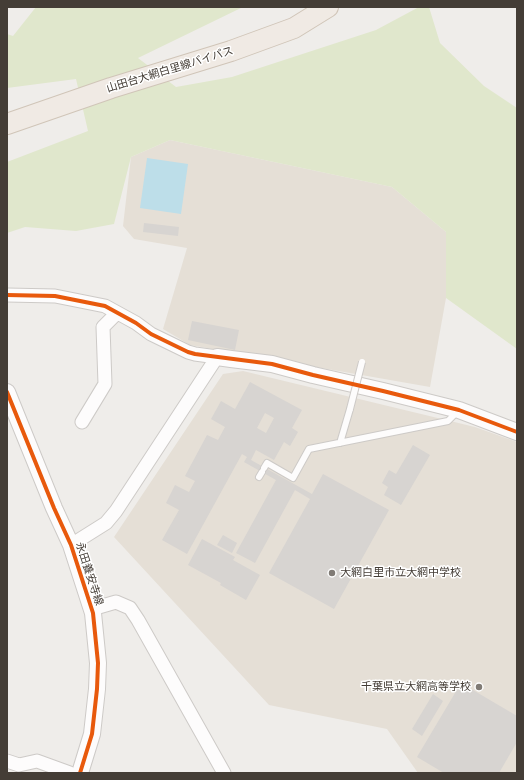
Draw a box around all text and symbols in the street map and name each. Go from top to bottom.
street label: 山田台大網白里線バイパス [105,44,235,96]
street label: 永田養安寺線 [73,541,105,607]
place label: 大網白里市立大網中学校 [340,566,461,580]
marker: 大網白里市立大網中学校 [327,568,337,578]
place label: 千葉県立大網高等学校 [361,680,471,694]
marker: 千葉県立大網高等学校 [474,682,484,692]

